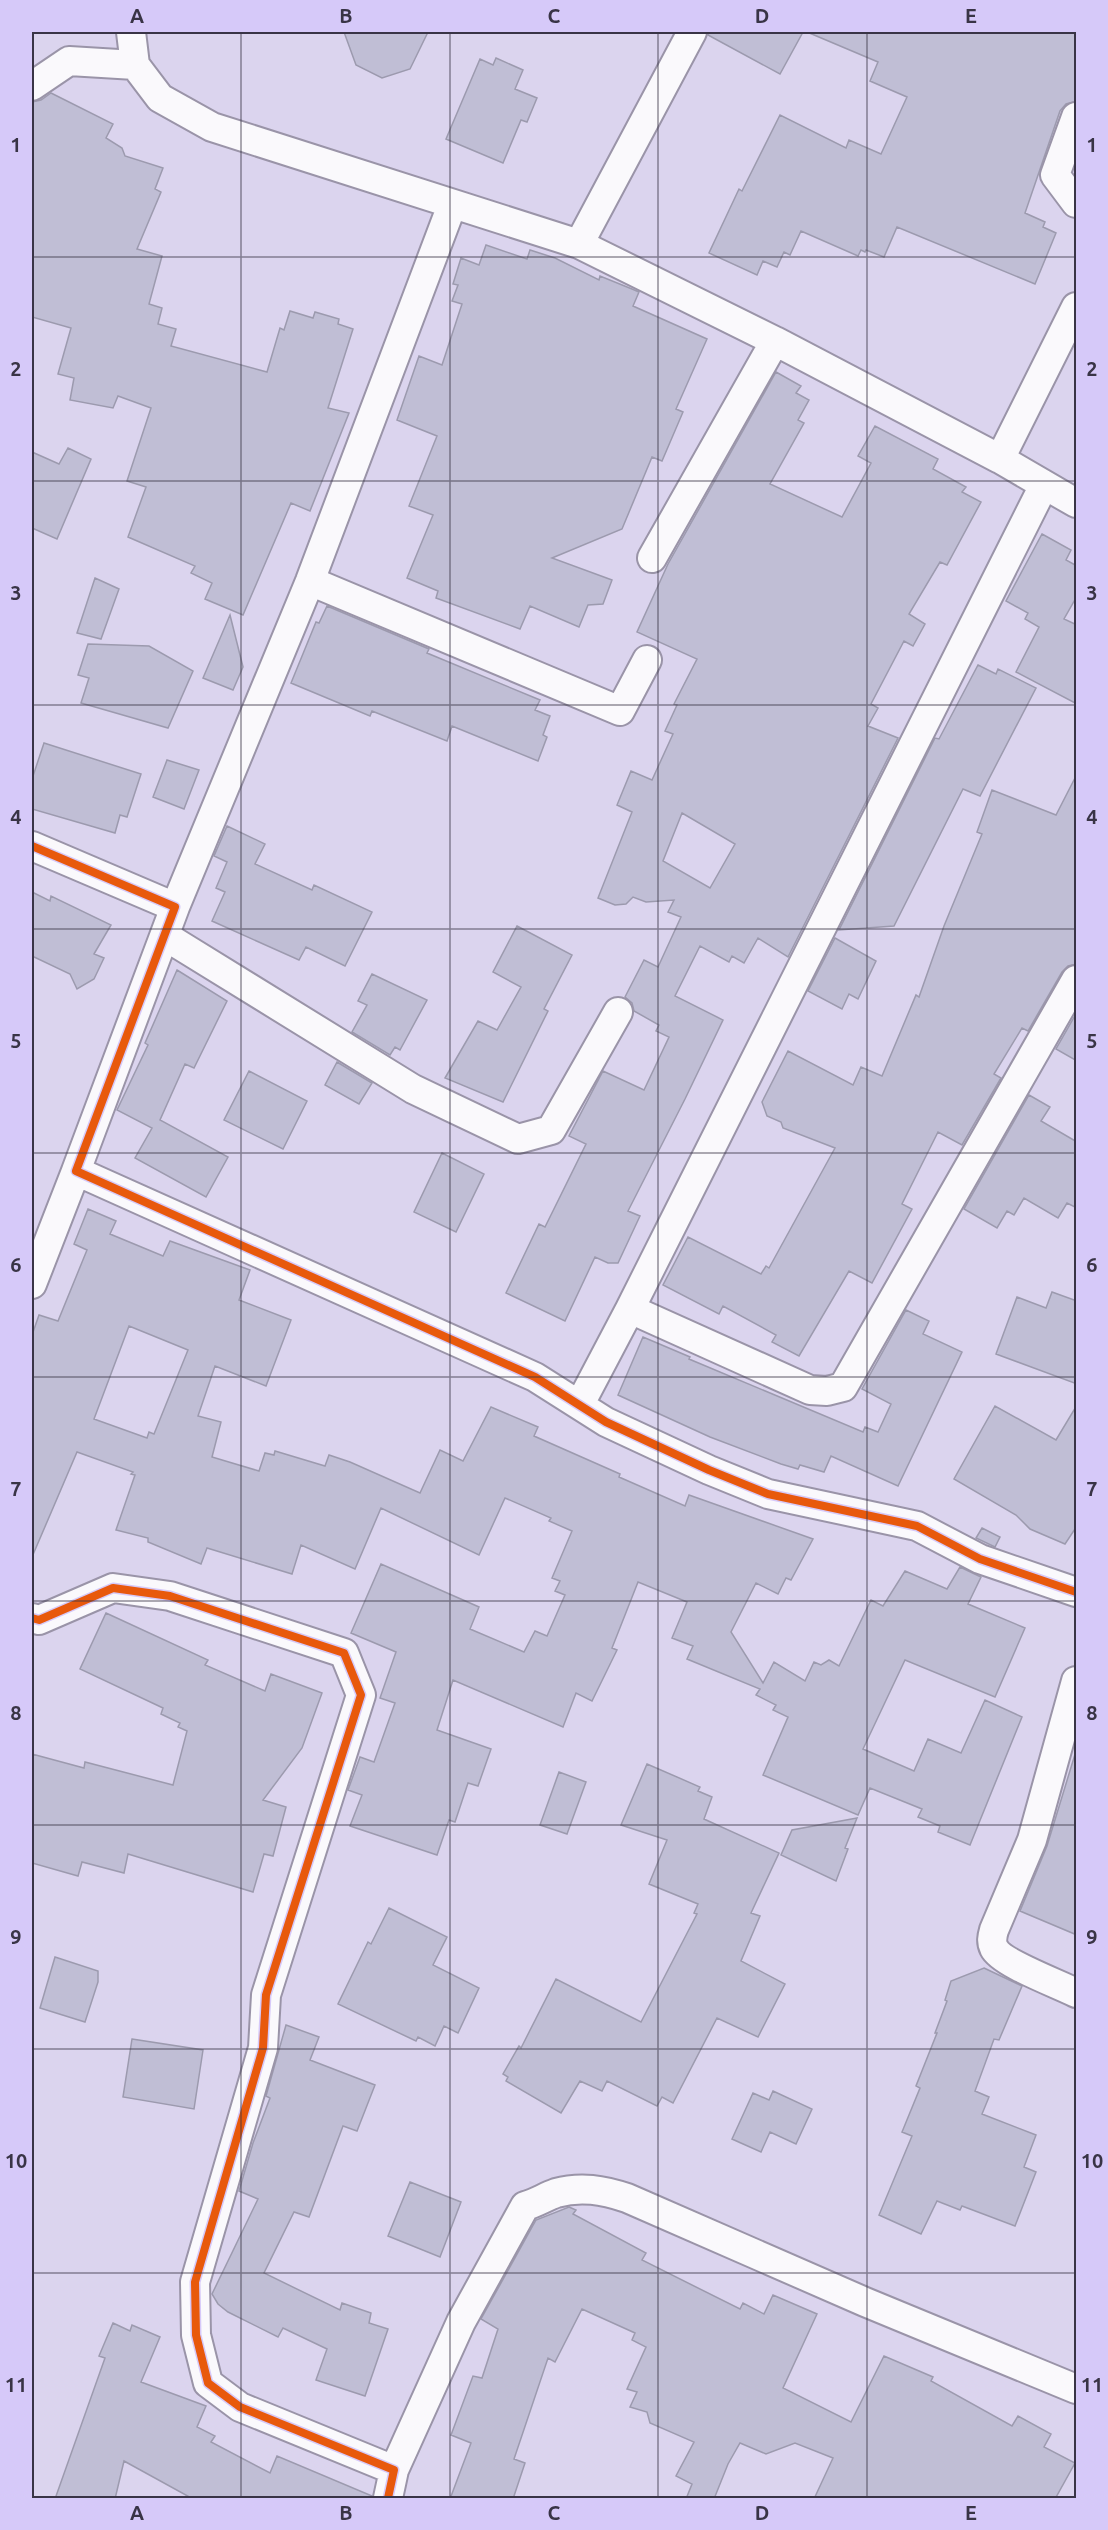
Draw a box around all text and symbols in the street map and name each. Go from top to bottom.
text: A [130,4,144,27]
text: B [339,4,353,27]
text: C [548,4,561,27]
text: D [755,4,769,27]
text: E [965,4,977,27]
text: 1 [10,133,22,156]
text: 1 [1086,133,1098,156]
text: 2 [10,357,22,380]
text: 2 [1086,357,1098,380]
text: 3 [10,581,22,604]
text: 3 [1086,581,1098,604]
text: 4 [10,805,22,828]
text: 4 [1086,805,1098,828]
text: 5 [10,1029,22,1052]
text: 5 [1086,1029,1098,1052]
text: 6 [10,1253,22,1276]
text: 6 [1086,1253,1098,1276]
text: 7 [10,1477,22,1500]
text: 7 [1086,1477,1098,1500]
text: 8 [10,1701,22,1724]
text: 8 [1086,1701,1098,1724]
text: 9 [10,1925,22,1948]
text: 9 [1086,1925,1098,1948]
text: 10 [5,2149,27,2172]
text: 10 [1081,2149,1103,2172]
text: 11 [5,2373,27,2396]
text: 11 [1081,2373,1103,2396]
text: A [130,2501,144,2524]
text: B [339,2501,353,2524]
text: C [548,2501,561,2524]
text: D [755,2501,769,2524]
text: E [965,2501,977,2524]

